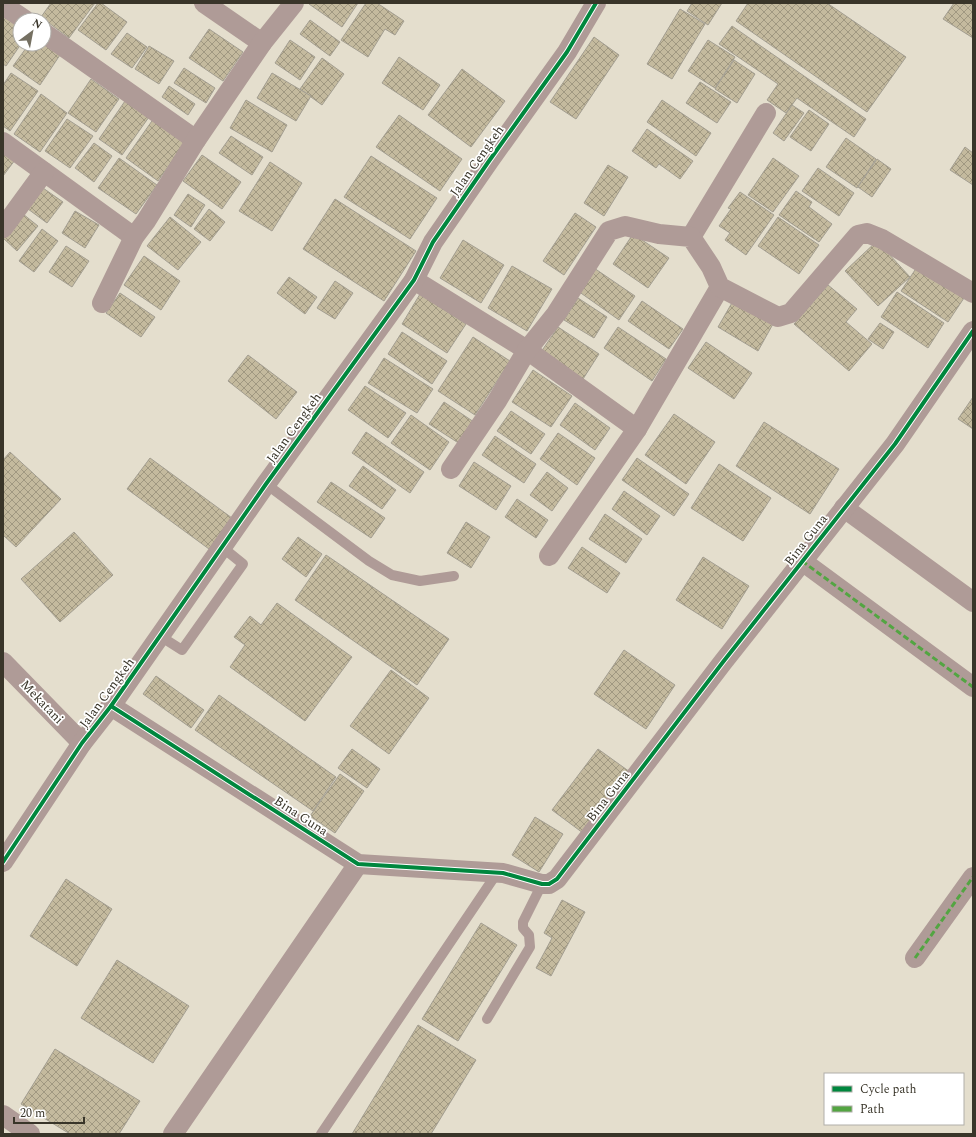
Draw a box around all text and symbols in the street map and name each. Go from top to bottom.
north arrow [12,12,52,52]
text: N [29,14,45,34]
street label: Jalan Cengkeh [445,121,509,201]
street label: Jalan Cengkeh [262,388,327,467]
street label: Bina Guna [779,509,833,570]
street label: Jalan Cengkeh [75,653,140,732]
street label: Mekatani [16,675,68,729]
street label: Bina Guna [581,765,635,826]
street label: Bina Guna [270,791,333,841]
legend [824,1073,964,1125]
text: Cycle path [860,1080,917,1099]
scale bar [14,1099,84,1125]
text: Path [860,1100,885,1119]
text: 20 m [20,1104,45,1123]

